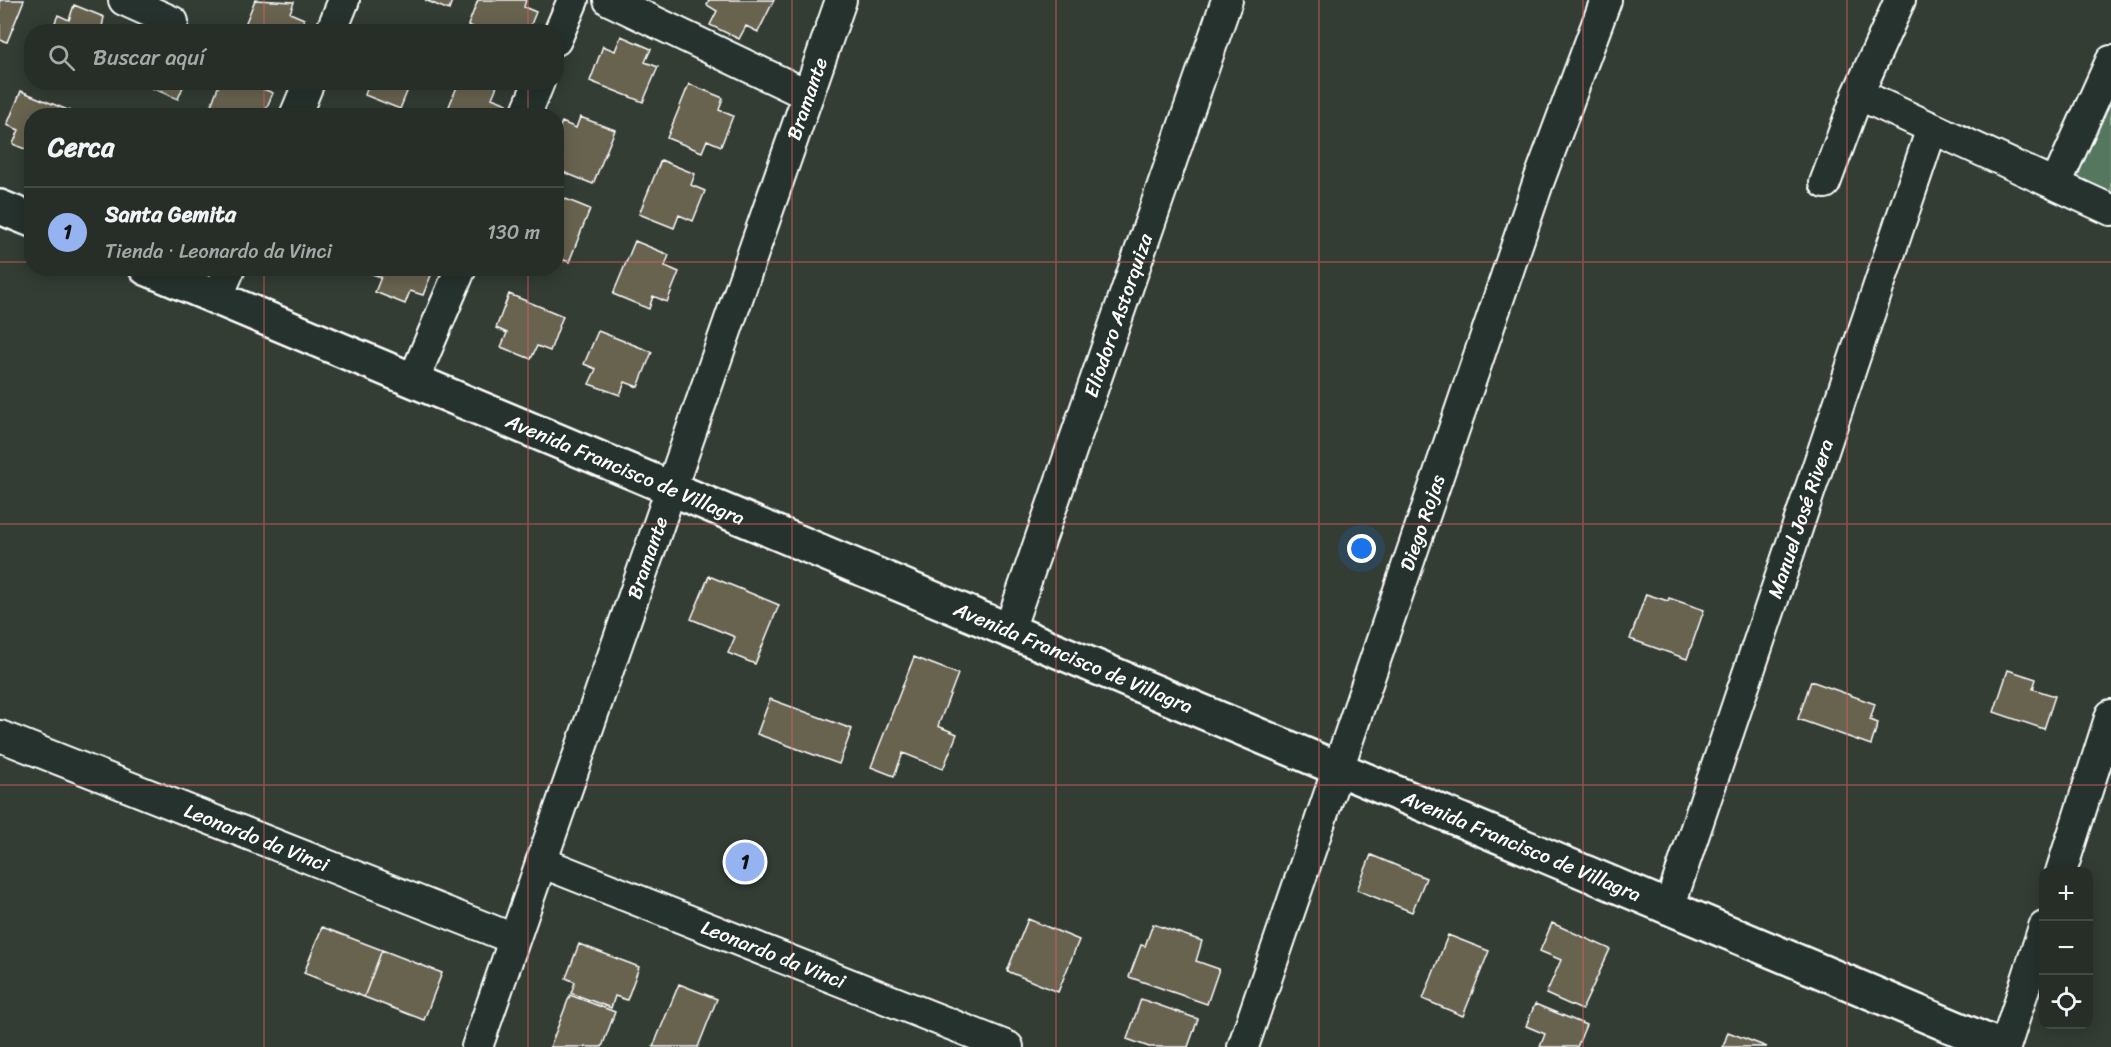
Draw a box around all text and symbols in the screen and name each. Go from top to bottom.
search box [24,24,564,90]
text: Buscar aquí [93,38,205,77]
icon: search [45,41,78,74]
street label: Bramante [776,52,837,145]
text: Cerca [48,124,114,170]
text: Santa Gemita [105,195,236,234]
text: 1 [63,215,72,250]
text: 130 m [487,215,540,250]
street label: Eliodoro Astorquiza [1073,228,1163,402]
text: Tienda · Leonardo da Vinci [105,234,332,269]
street label: Avenida Francisco de Villagra [499,403,751,535]
street label: Manuel José Rivera [1757,434,1844,603]
street label: Diego Rojas [1389,469,1455,576]
street label: Bramante [617,511,678,604]
your location [1347,534,1376,563]
street label: Avenida Francisco de Villagra [948,591,1199,723]
street label: Avenida Francisco de Villagra [1396,779,1647,912]
street label: Leonardo da Vinci [179,793,336,882]
pin: 1 [726,840,764,884]
map controls [2039,867,2093,1029]
button: + [2039,867,2093,921]
street label: Leonardo da Vinci [696,910,852,999]
button: − [2039,921,2093,975]
button: locate [2039,975,2093,1029]

